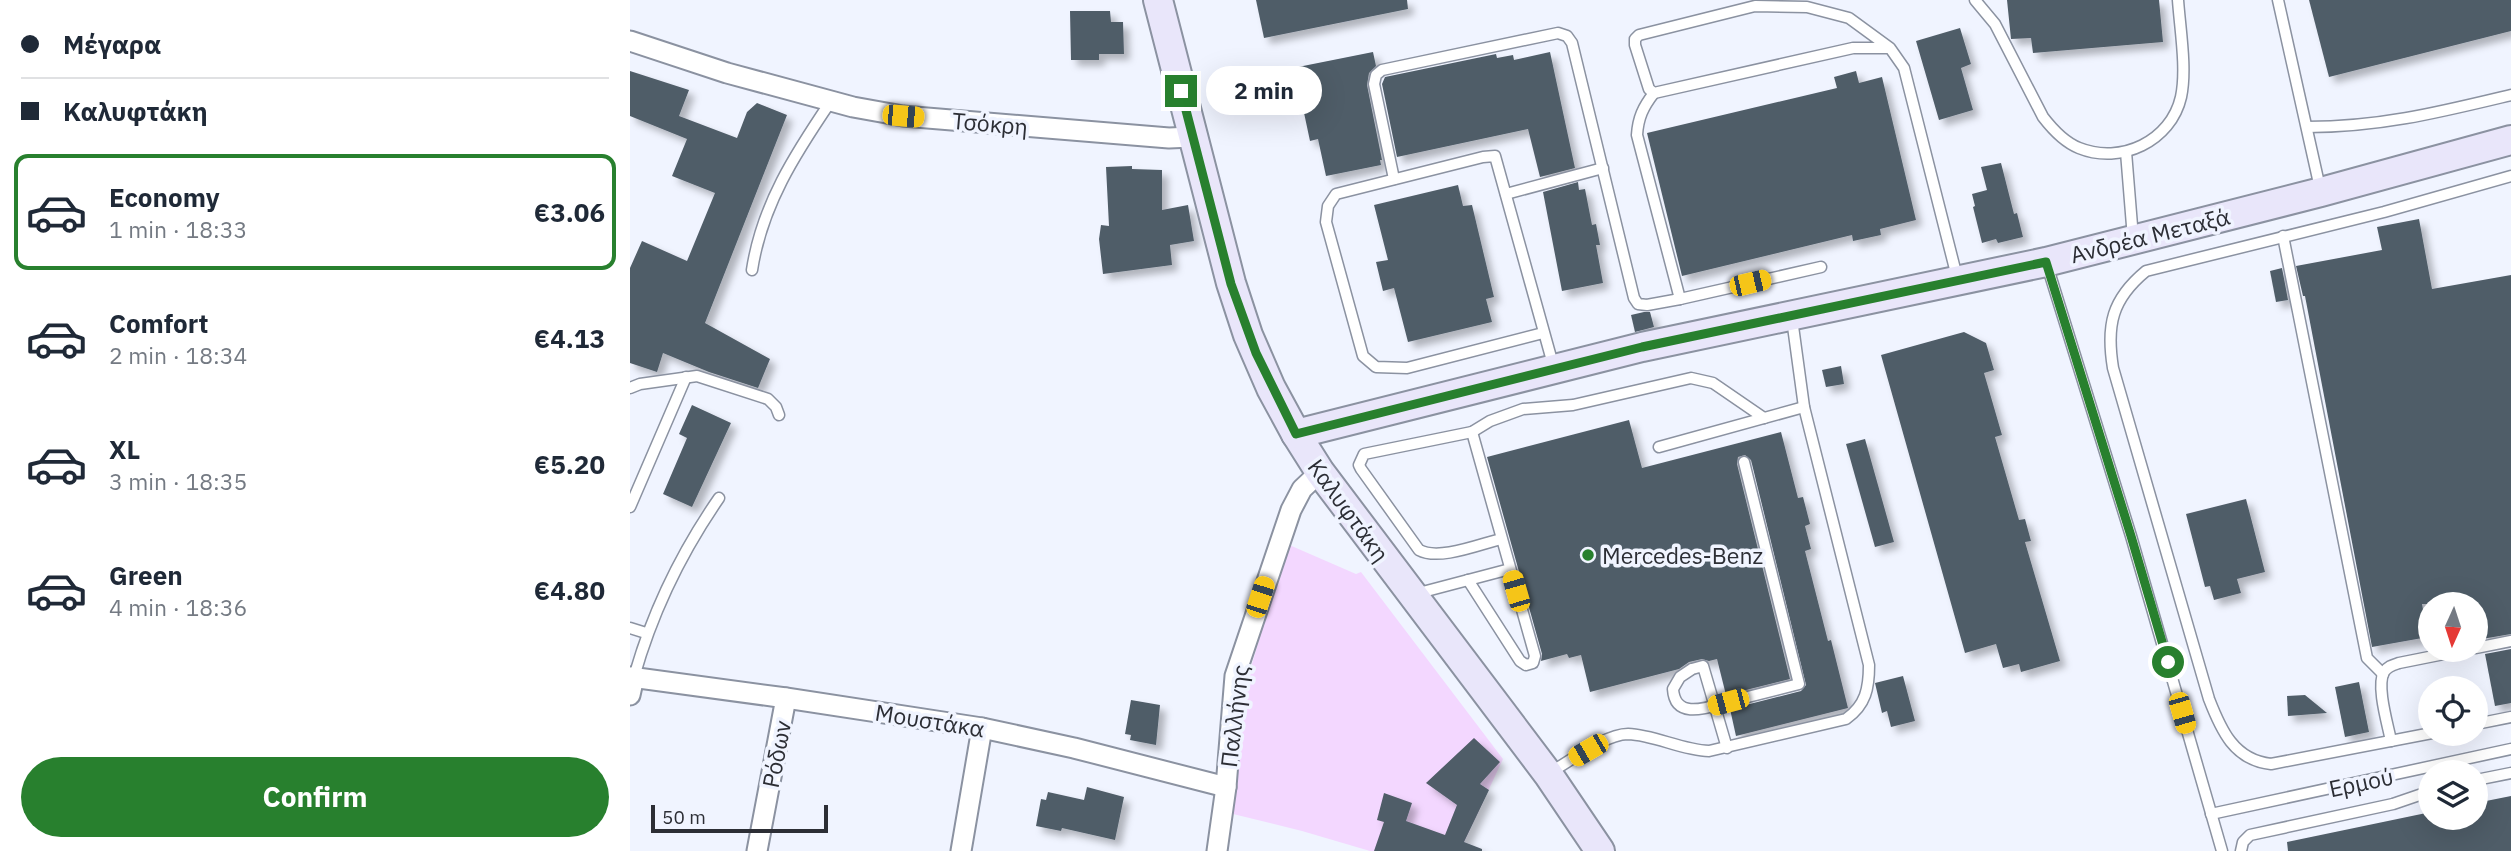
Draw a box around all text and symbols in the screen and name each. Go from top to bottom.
text: Μέγαρα [63,27,161,61]
callout: 2 min [1206,66,1321,116]
route end [1165,75,1197,107]
text: 2 min [1234,75,1294,105]
text: Καλυφτάκη [63,94,208,128]
car [882,104,925,128]
street label: Τσόκρη [951,105,1029,141]
text: Economy [109,180,220,214]
icon: car [25,181,88,244]
text: €3.06 [534,195,605,229]
street label: Ανδρέα Μεταξά [2067,201,2233,269]
text: 1 min · 18:33 [109,214,247,244]
car [1728,268,1773,298]
text: Comfort [109,306,208,340]
icon: car [25,307,88,370]
text: €4.13 [534,321,605,355]
text: 2 min · 18:34 [109,340,247,370]
text: XL [109,432,140,466]
icon: car [25,433,88,496]
text: €5.20 [534,447,605,481]
street label: Καλυφτάκη [1302,453,1396,567]
text: 3 min · 18:35 [109,466,247,496]
place label: Mercedes-Benz [1602,540,1763,570]
marker: Mercedes-Benz [1580,547,1596,563]
text: Green [109,558,183,592]
icon: car [25,559,88,622]
car [1501,568,1532,614]
text: €4.80 [534,573,605,607]
car [1244,574,1277,620]
text: 4 min · 18:36 [109,592,247,622]
north arrow [2418,592,2488,662]
map controls [2418,592,2488,830]
route start [2152,646,2184,678]
street label: Παλλήνης [1213,663,1255,769]
button: locate [2418,676,2488,746]
car [1705,686,1752,718]
car [2167,690,2198,736]
street label: Μουστάκα [873,697,987,743]
street label: Ρόδων [755,718,797,790]
car [1565,730,1612,770]
button: Confirm [21,757,609,837]
button: layers [2418,760,2488,830]
street label: Ερμού [2326,761,2396,803]
scale bar [651,802,828,834]
text: 50 m [662,805,706,829]

